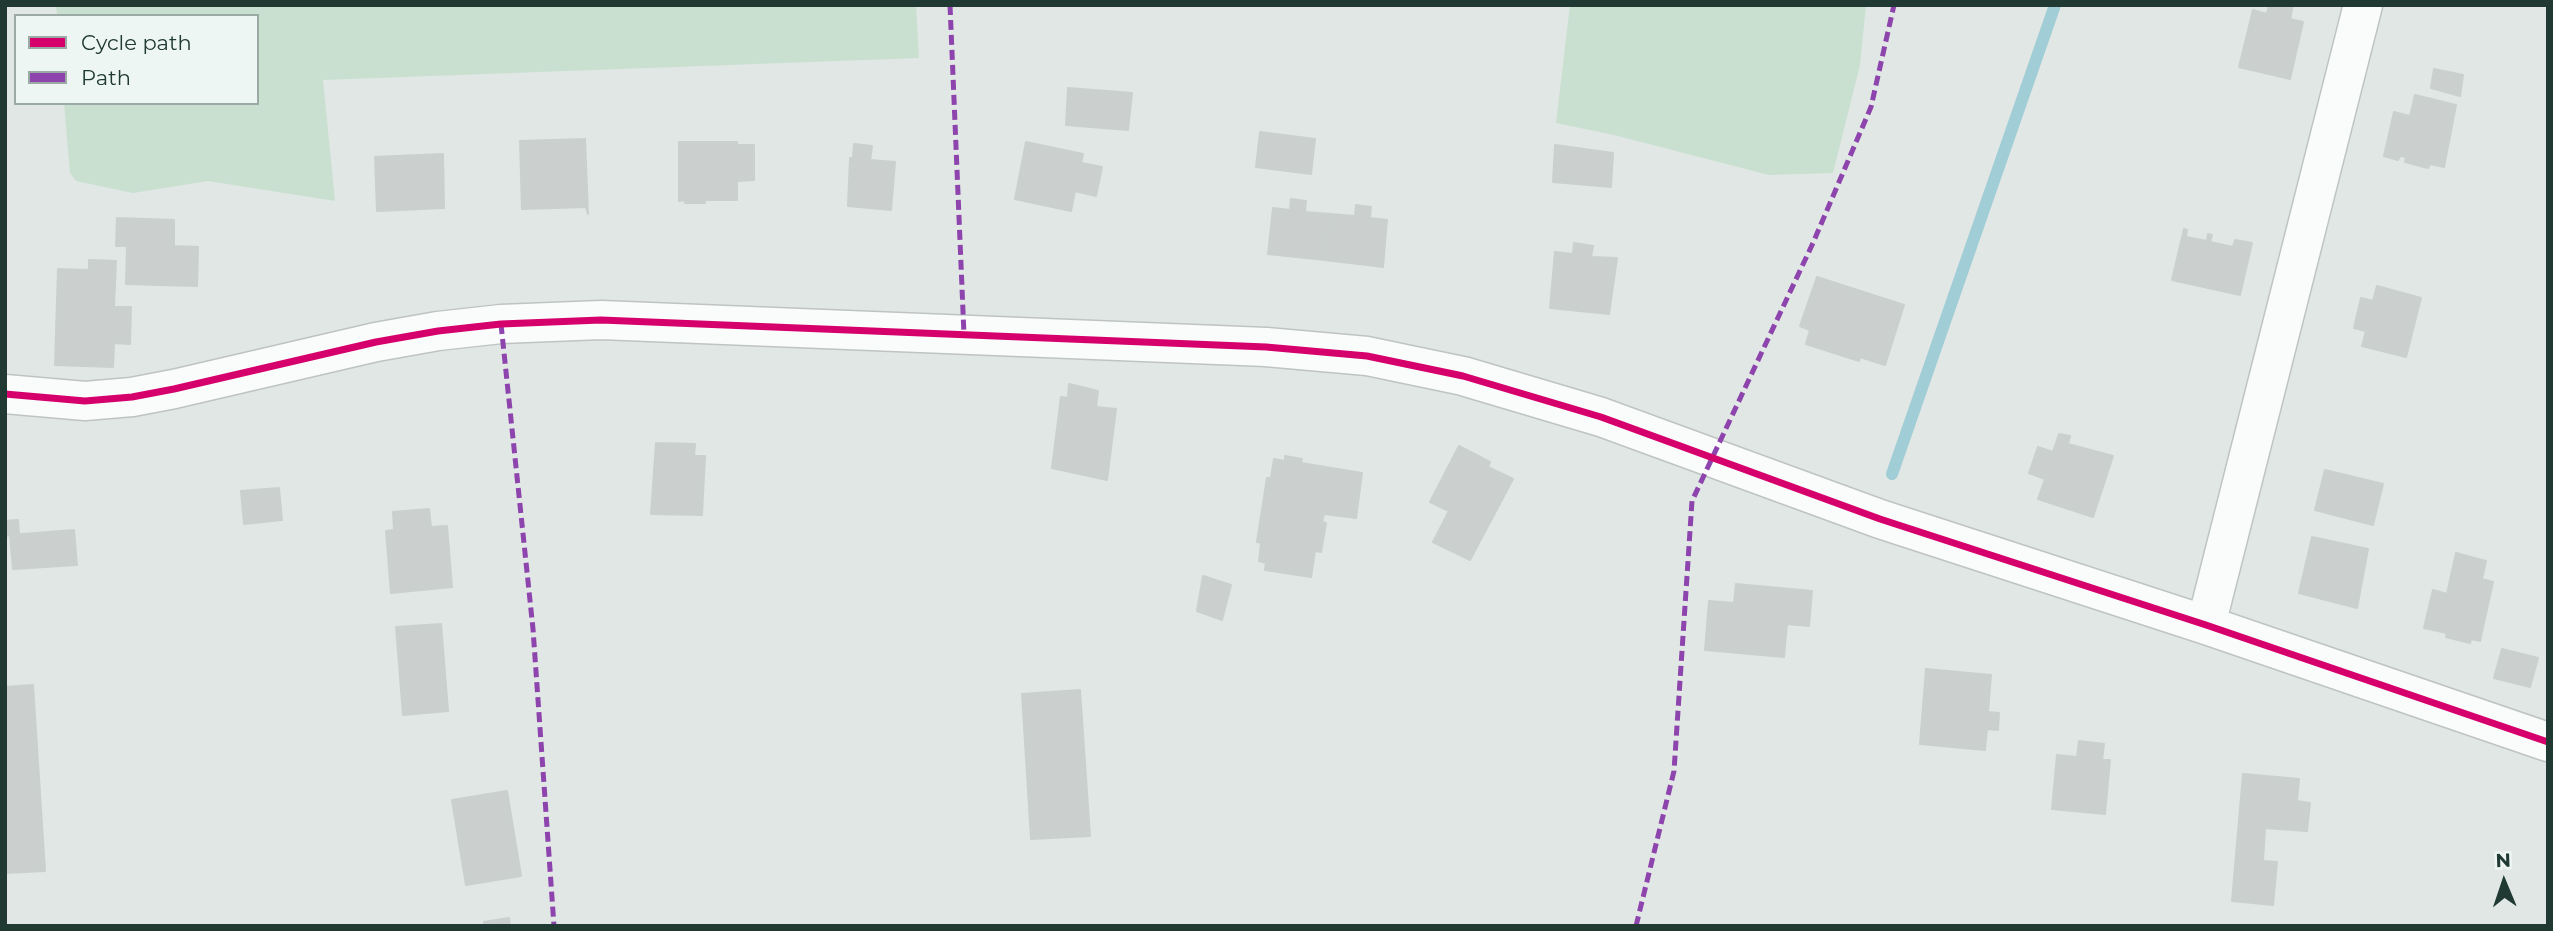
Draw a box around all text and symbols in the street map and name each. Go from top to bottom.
legend [14,14,259,105]
text: Cycle path [81,30,192,55]
text: Path [81,65,131,90]
north arrow [2469,847,2539,917]
text: N [2495,849,2511,872]

